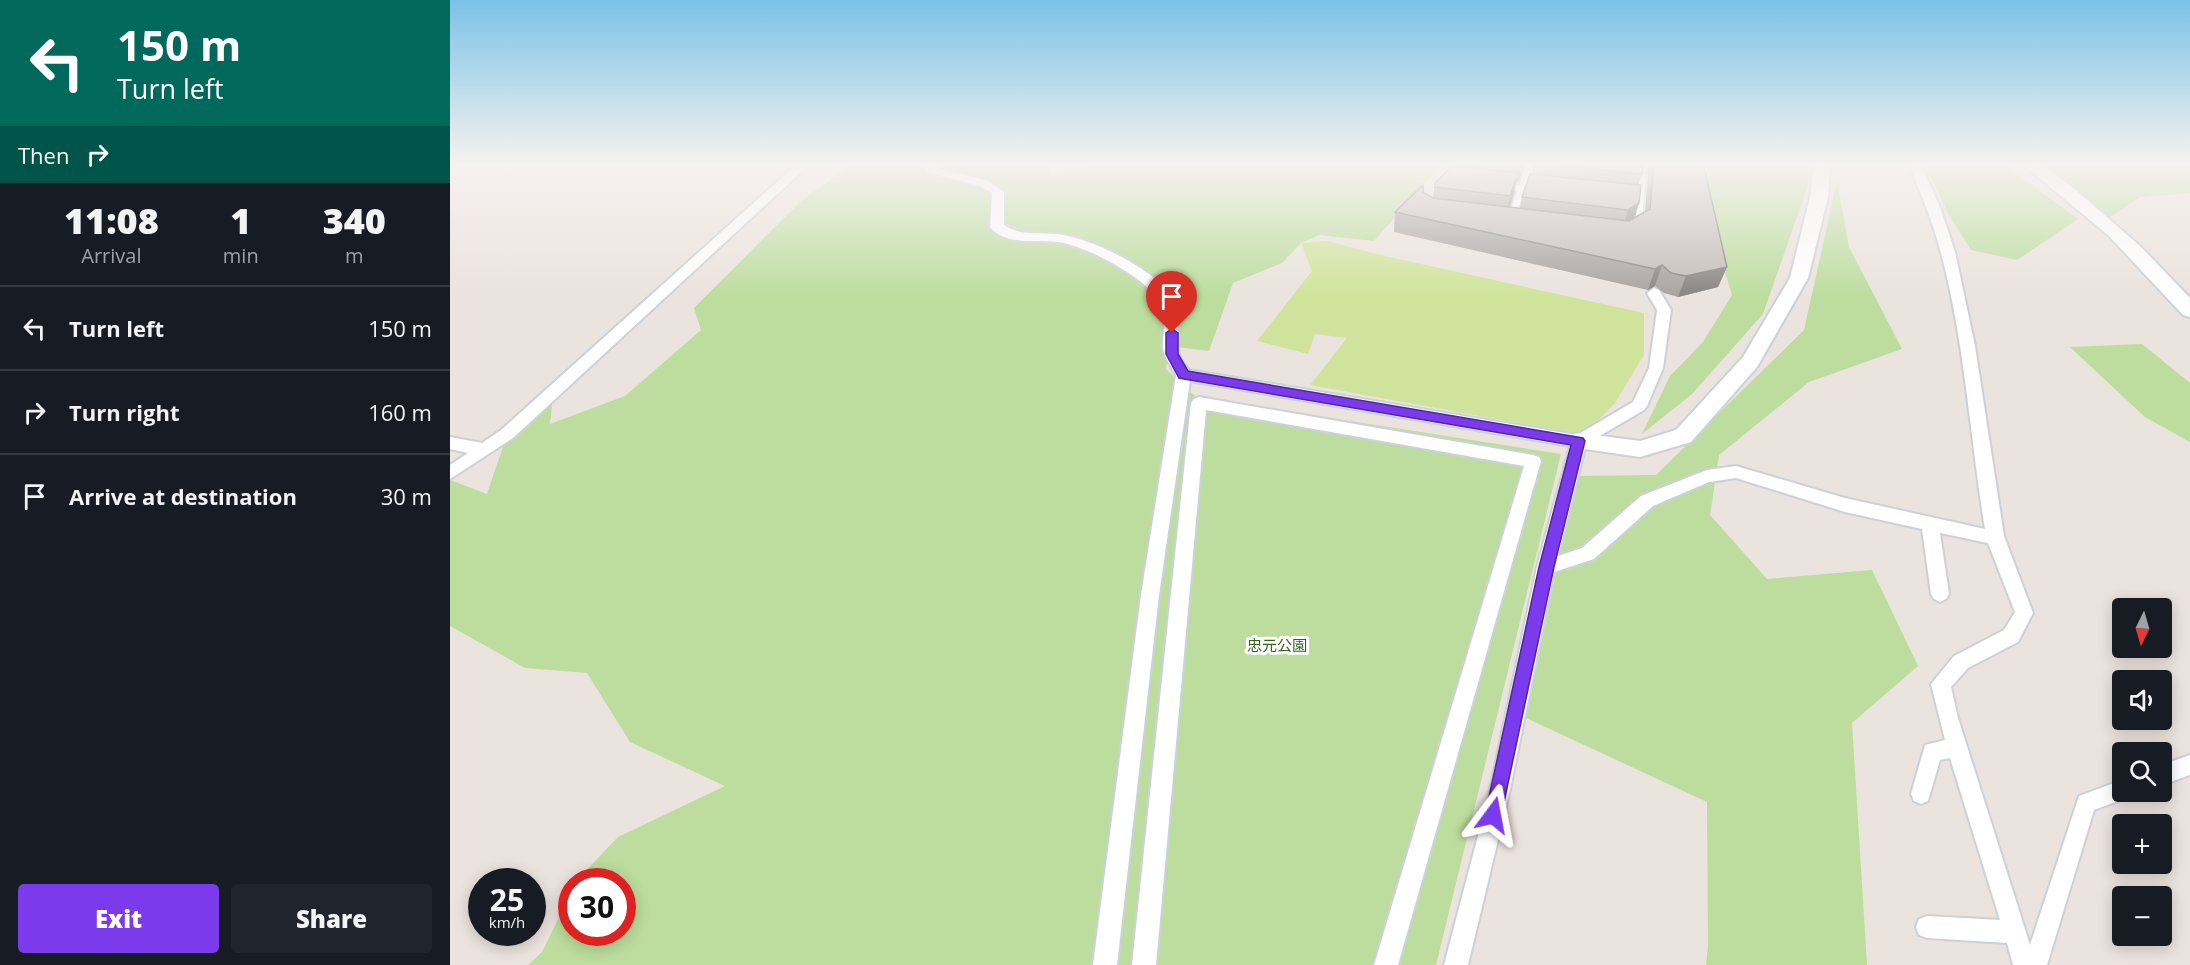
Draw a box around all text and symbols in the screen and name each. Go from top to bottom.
text: 150 m [117,16,241,73]
icon: left [18,24,96,102]
text: Turn left [117,70,224,107]
icon: right [81,138,114,171]
text: Then [18,140,69,170]
text: 11:08 [64,196,159,245]
text: 1 [230,196,251,245]
text: 340 [323,196,386,245]
text: Arrival [81,242,142,269]
text: min [223,242,259,269]
text: m [345,242,364,269]
pin [1146,271,1197,333]
icon: arrive [1155,280,1188,313]
icon: left [18,312,51,345]
text: Turn left [69,313,164,343]
text: 150 m [368,313,432,343]
icon: right [18,396,51,429]
text: Turn right [69,397,180,427]
text: 160 m [368,397,432,427]
icon: arrive [18,480,51,513]
text: Arrive at destination [69,481,297,511]
text: 30 m [381,481,432,511]
north arrow [2112,598,2172,658]
map controls [2112,598,2172,946]
park label: 忠元公園 [1247,635,1307,655]
button: sound [2112,670,2172,730]
button: search [2112,742,2172,802]
position arrow [1461,783,1525,847]
button: + [2112,814,2172,874]
speed limit sign: 30 [558,868,636,946]
text: 25 [490,879,524,920]
button: Exit [18,884,219,953]
button: Share [231,884,432,953]
button: − [2112,886,2172,946]
text: km/h [489,912,525,932]

